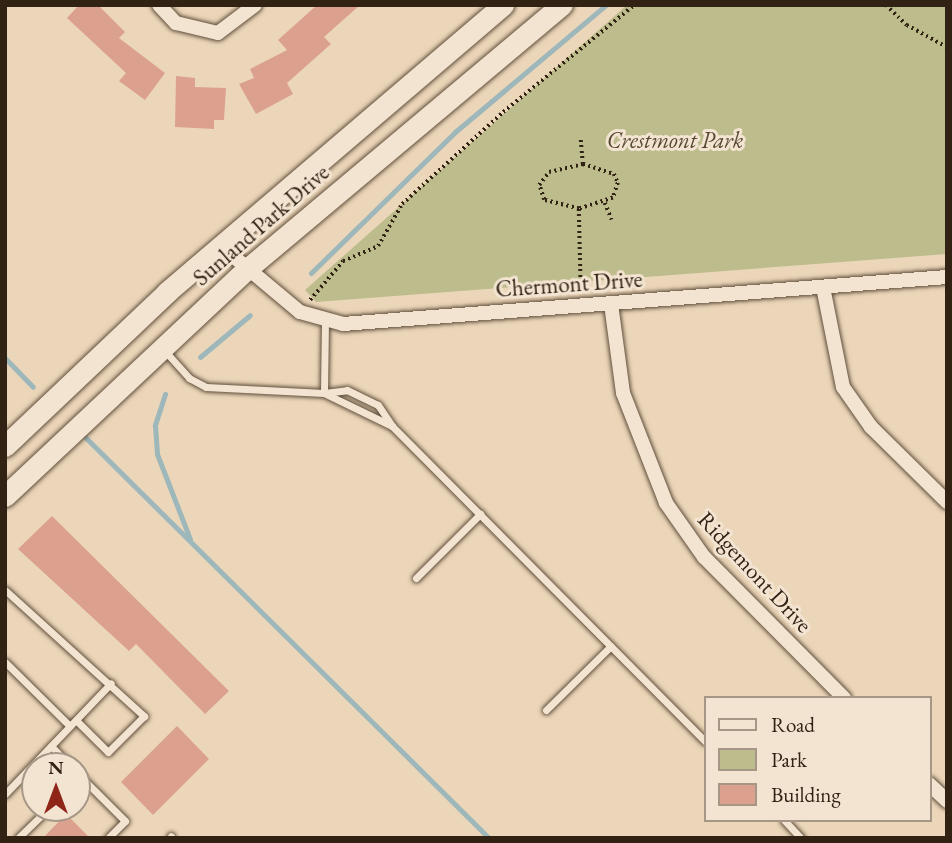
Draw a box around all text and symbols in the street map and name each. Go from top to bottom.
park label: Crestmont Park [607,126,743,154]
street label: Sunland Park Drive [187,159,335,291]
street label: Chermont Drive [495,265,643,303]
street label: Ridgemont Drive [692,506,818,638]
legend [704,696,931,822]
text: Road [771,711,815,738]
text: Park [771,746,807,773]
north arrow [21,752,91,822]
text: N [48,755,64,780]
text: Building [771,781,841,808]

